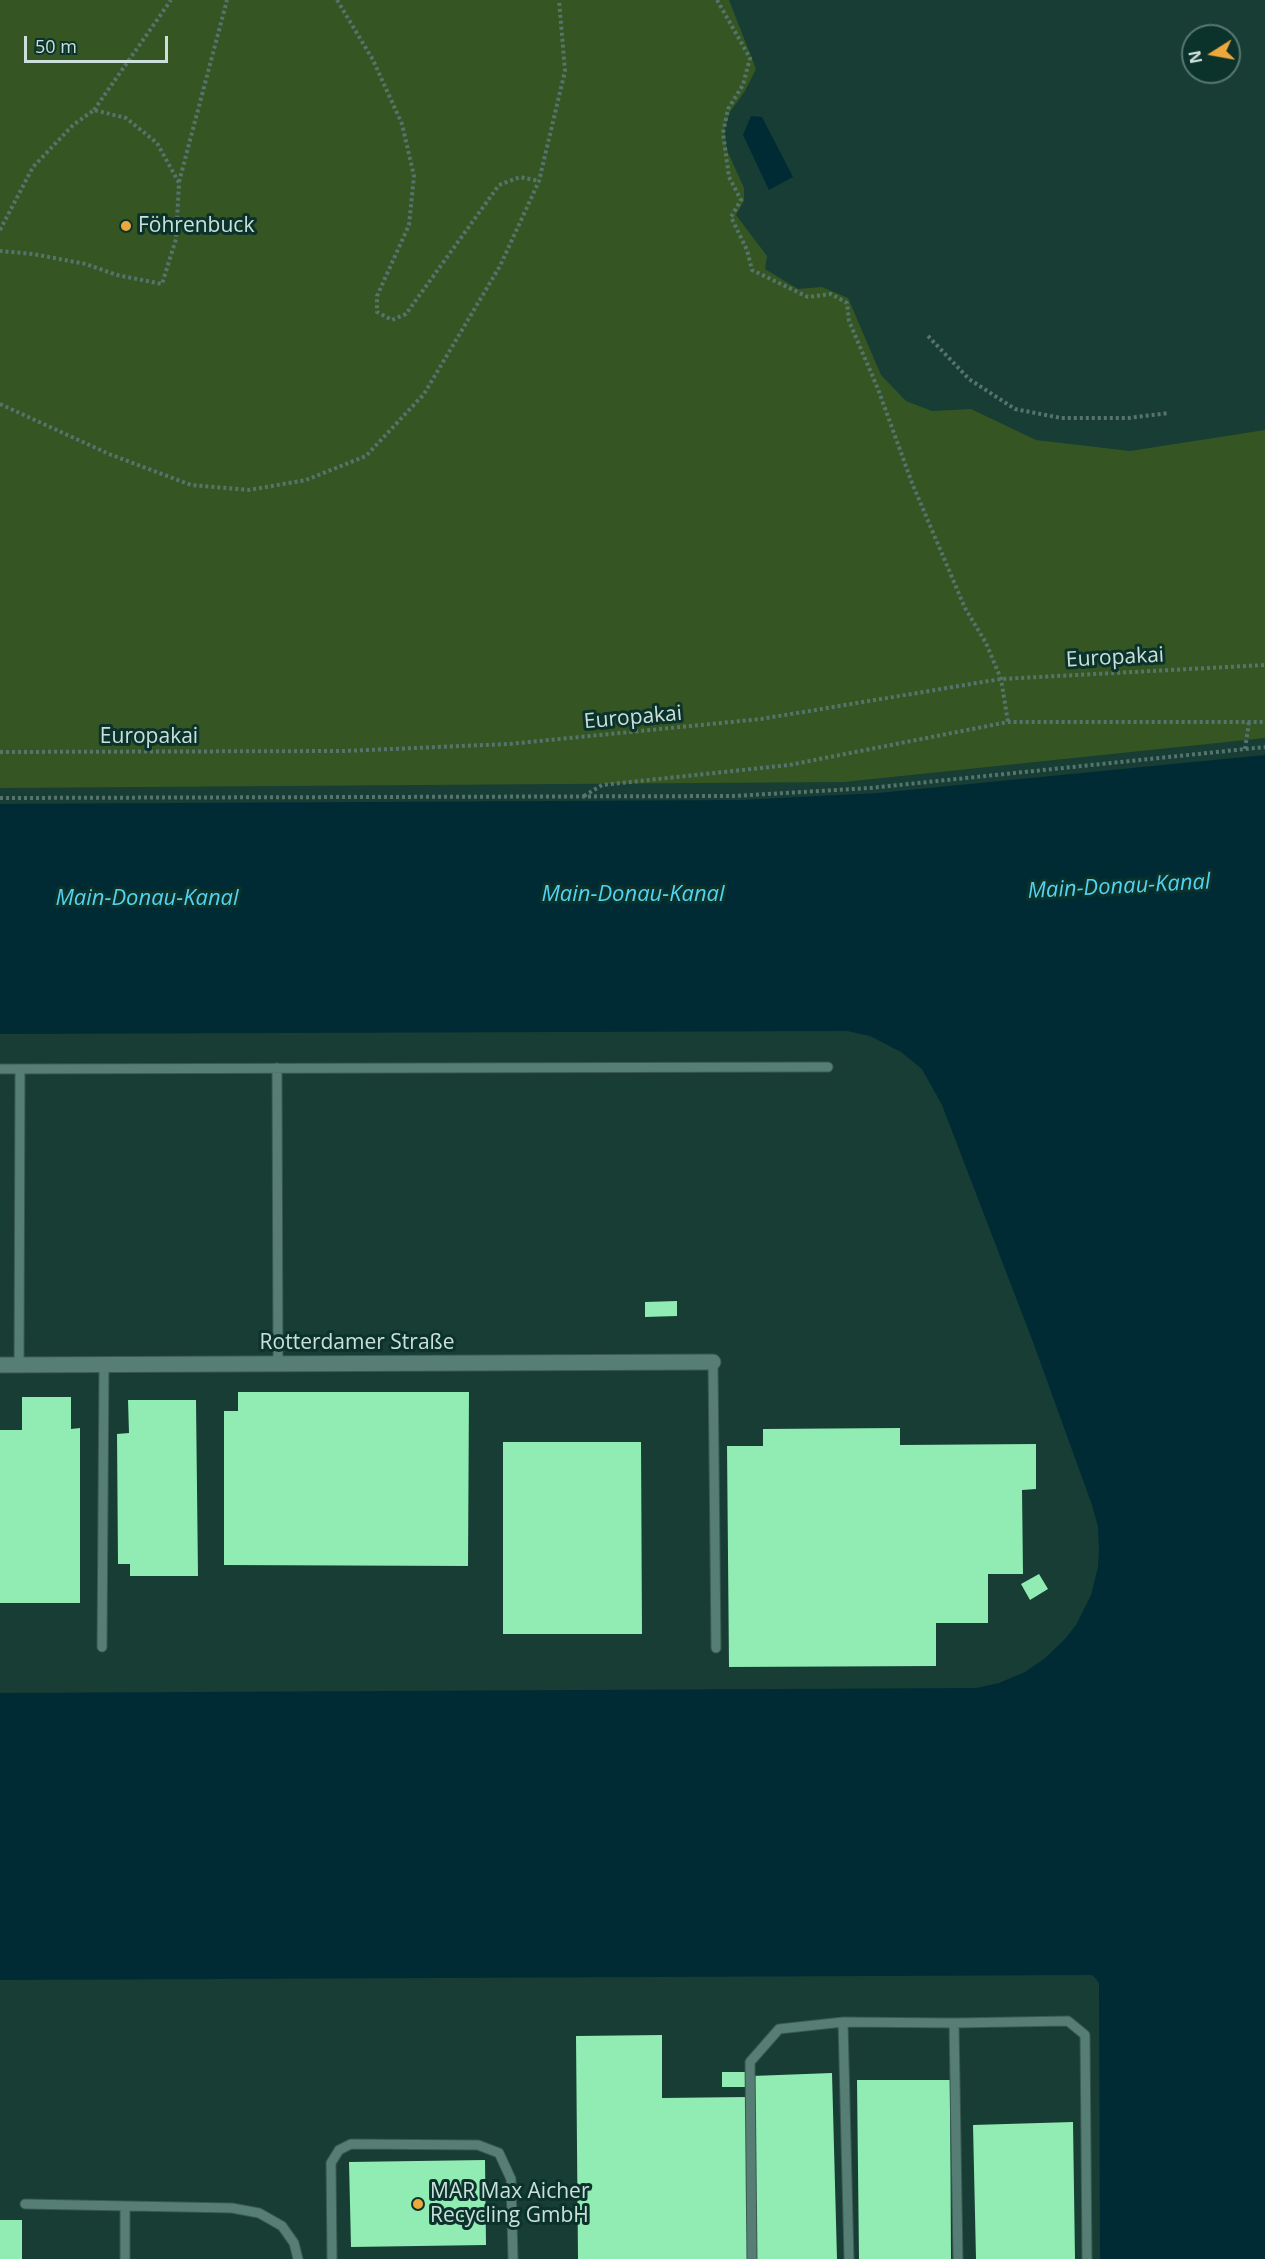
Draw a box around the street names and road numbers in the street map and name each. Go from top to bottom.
street label: Europakai [1065,643,1165,673]
street label: Europakai [583,701,683,735]
street label: Europakai [100,724,198,750]
street label: Rotterdamer Straße [260,1330,454,1356]

